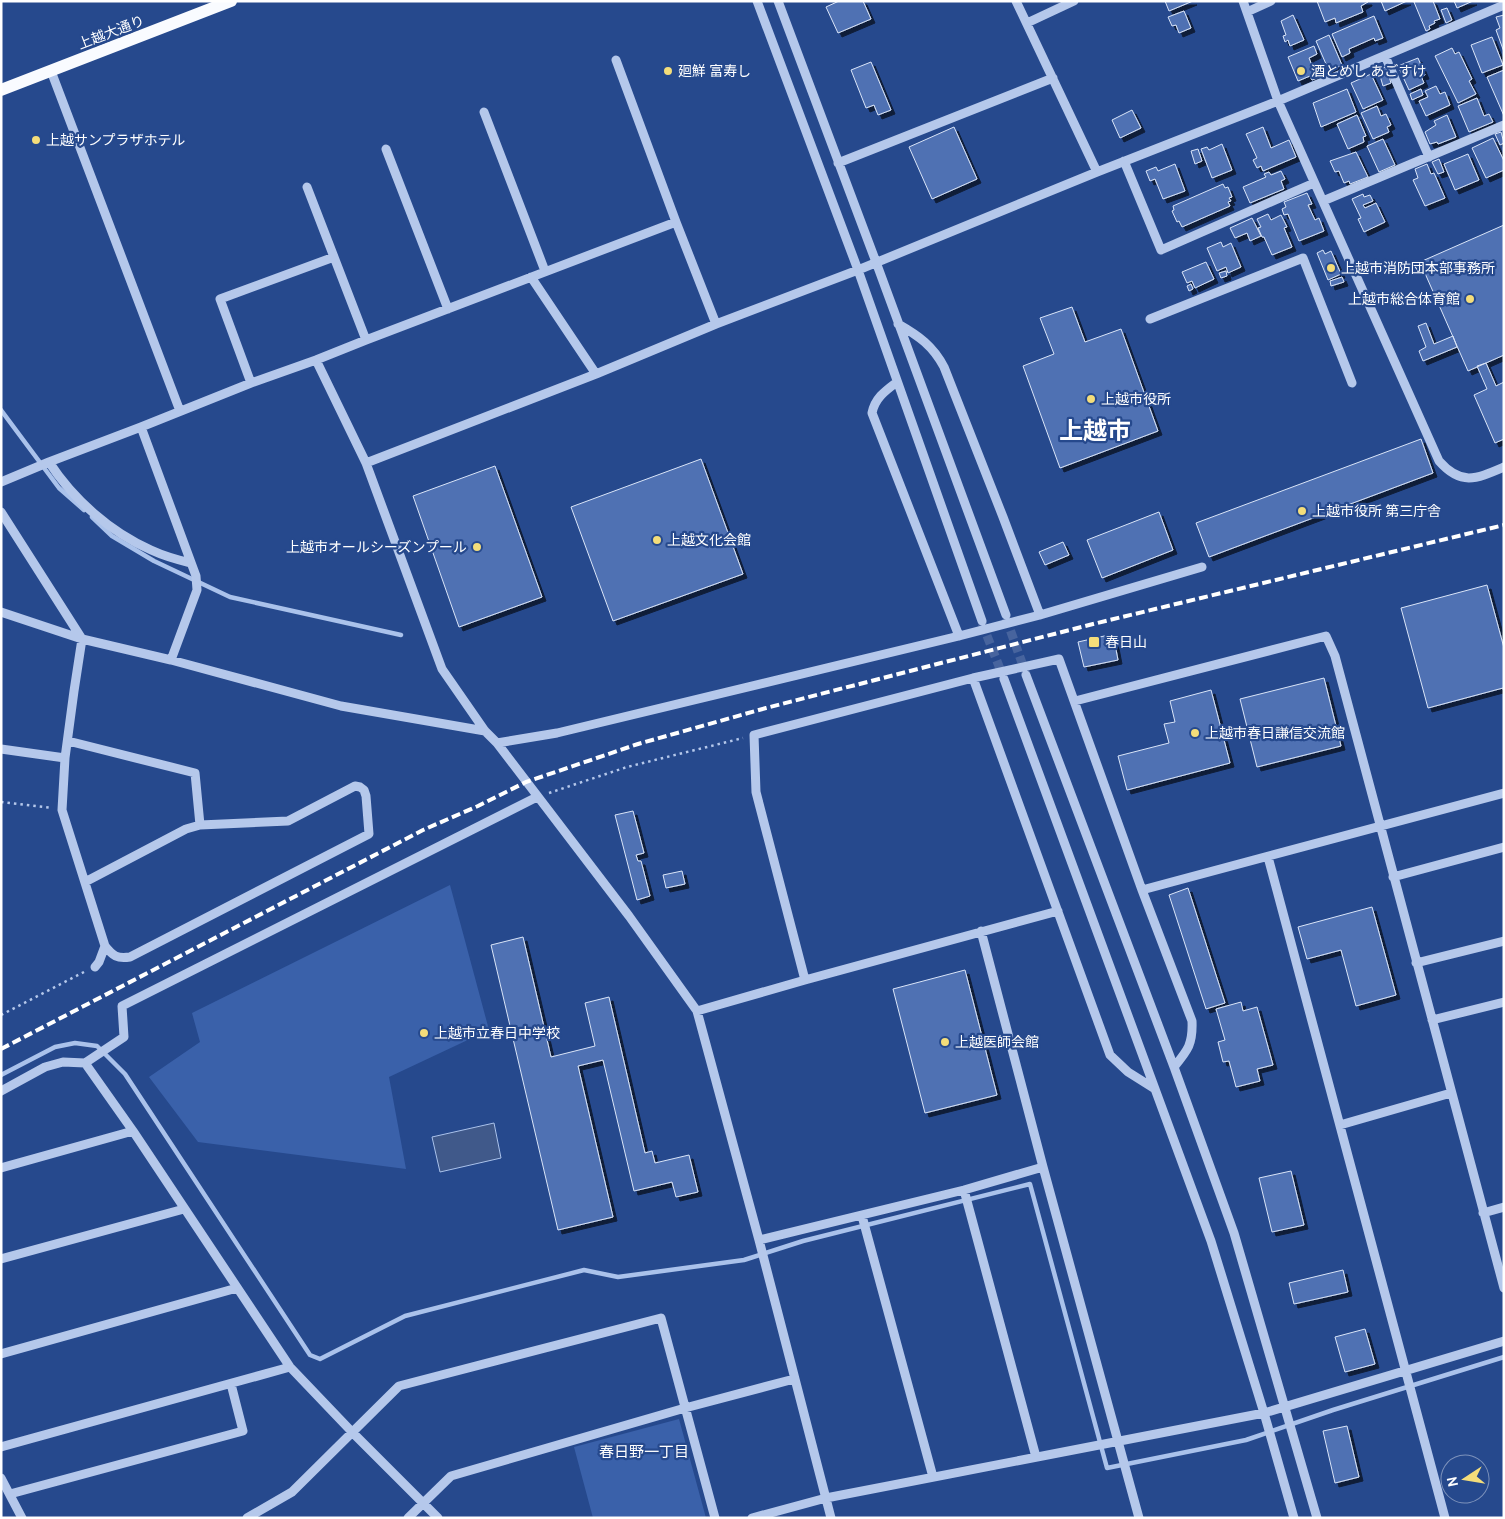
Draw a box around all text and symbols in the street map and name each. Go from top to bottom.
street label: 上越大通り [75,11,147,53]
place label: 廻鮮 富寿し [678,62,751,80]
place label: 酒とめし あごすけ [1311,62,1426,80]
marker: 廻鮮 富寿し [662,65,674,77]
marker: 酒とめし あごすけ [1295,65,1307,77]
place label: 上越サンプラザホテル [46,131,186,149]
marker: 上越サンプラザホテル [30,134,42,146]
place label: 上越市消防団本部事務所 [1341,259,1495,277]
marker: 上越市消防団本部事務所 [1325,262,1337,274]
place label: 上越市総合体育館 [1348,290,1460,308]
marker: 上越市総合体育館 [1464,293,1476,305]
place label: 上越市役所 [1101,390,1171,408]
marker: 上越市役所 [1085,393,1097,405]
district label: 上越市 [1059,416,1131,445]
place label: 上越市役所 第三庁舎 [1312,502,1441,520]
marker: 上越市役所 第三庁舎 [1296,505,1308,517]
place label: 上越文化会館 [667,531,751,549]
marker: 上越文化会館 [651,534,663,546]
place label: 上越市オールシーズンプール [286,538,467,556]
marker: 上越市オールシーズンプール [471,541,483,553]
place label: 春日山 [1105,633,1147,651]
marker: 春日山 [1087,635,1101,649]
place label: 上越市春日謙信交流館 [1205,724,1345,742]
marker: 上越市春日謙信交流館 [1189,727,1201,739]
place label: 上越市立春日中学校 [434,1024,560,1042]
marker: 上越市立春日中学校 [418,1027,430,1039]
place label: 上越医師会館 [955,1033,1039,1051]
marker: 上越医師会館 [939,1036,951,1048]
district label: 春日野一丁目 [599,1443,689,1461]
north arrow [1440,1454,1490,1504]
text: N [1442,1475,1462,1488]

